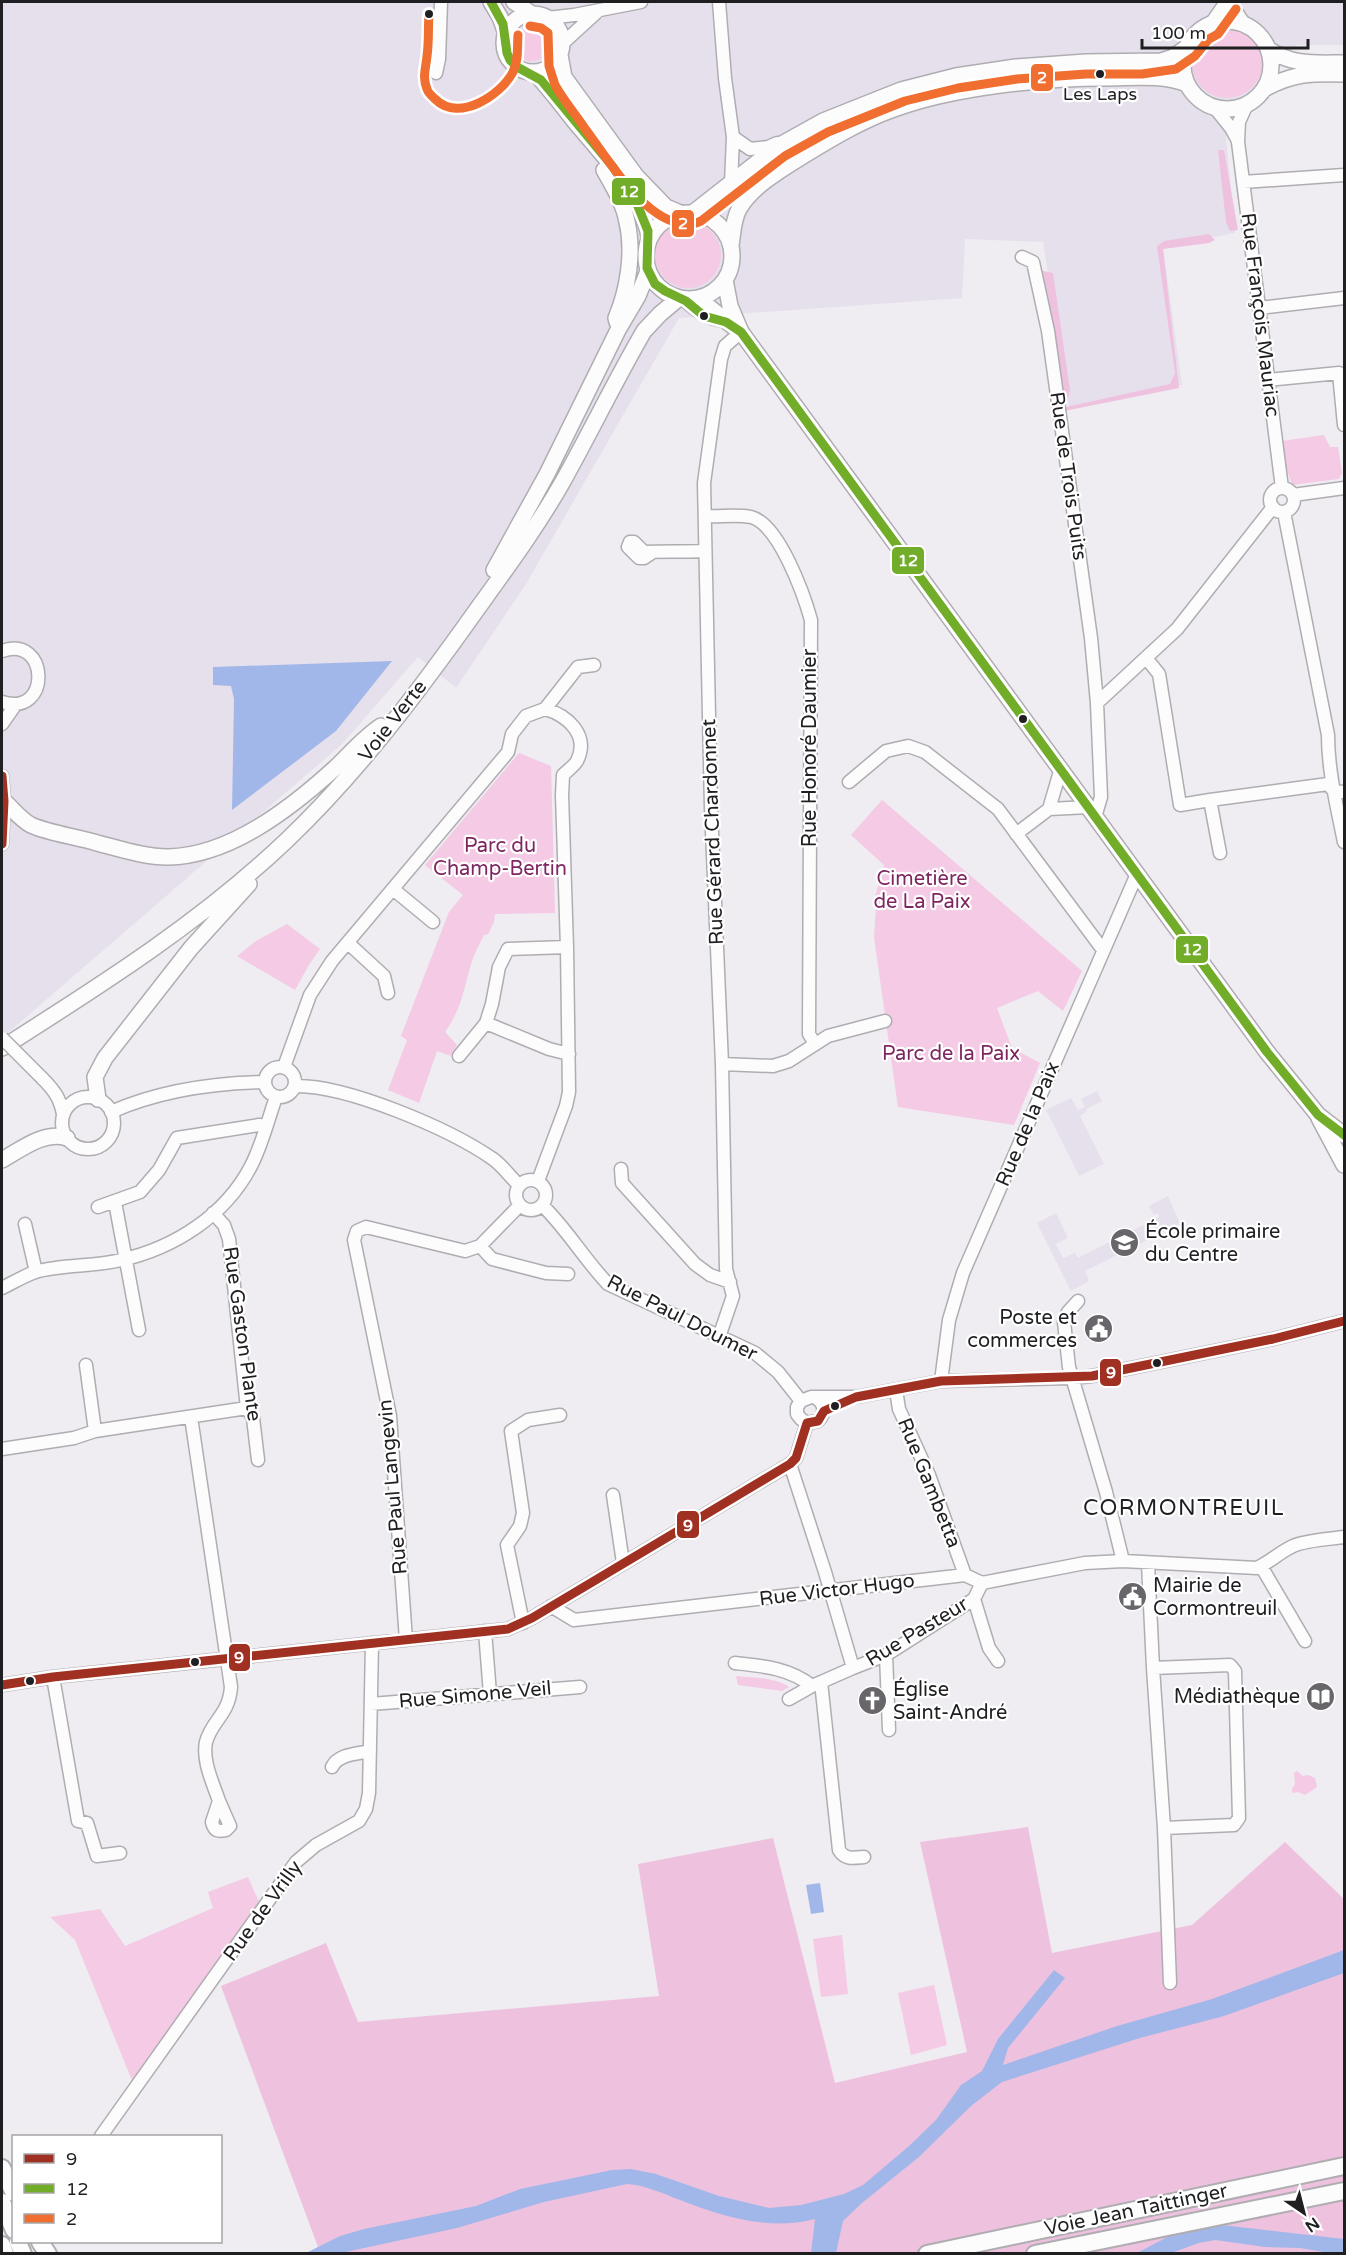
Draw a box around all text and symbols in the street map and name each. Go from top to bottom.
unlabelled marker [423,8,435,20]
scale bar [1142,12,1308,50]
text: 100 m [1151,22,1206,44]
line badge: 2 [1030,63,1054,92]
text: 2 [1037,68,1047,88]
marker: Les Laps [1094,68,1106,80]
place label: Les Laps [1063,83,1137,105]
line badge: 12 [611,177,646,206]
text: 12 [619,182,639,202]
line badge: 2 [671,209,695,238]
street label: Rue François Mauriac [1236,212,1284,418]
text: 2 [678,214,688,234]
unlabelled marker [698,310,710,322]
street label: Rue de Trois Puits [1044,390,1092,562]
line badge: 12 [891,546,925,575]
text: 12 [898,551,918,571]
street label: Rue Honoré Daumier [798,648,822,847]
street label: Voie Verte [354,675,432,767]
unlabelled marker [1017,713,1029,725]
street label: Rue Gérard Chardonnet [697,718,729,945]
park label: Parc du Champ-Bertin [433,834,567,881]
park label: Cimetière de La Paix [873,867,971,914]
line badge: 12 [1175,935,1209,964]
text: 12 [1182,940,1202,960]
park label: Parc de la Paix [882,1042,1020,1066]
street label: Rue de la Paix [991,1058,1065,1190]
place label: École primaire du Centre [1145,1219,1280,1267]
school or university icon: École primaire du Centre [1108,1227,1140,1259]
street label: Rue Gaston Plante [218,1245,266,1423]
street label: Rue Paul Doumer [603,1270,762,1366]
place label: Poste et commerces [967,1306,1077,1353]
public building icon: Poste et commerces [1082,1313,1114,1345]
unlabelled marker [1151,1357,1163,1369]
line badge: 9 [1099,1358,1122,1387]
text: 9 [1106,1363,1116,1383]
street label: Rue Paul Langevin [373,1398,413,1576]
unlabelled marker [829,1400,841,1412]
street label: Rue Gambetta [892,1414,966,1552]
district label: CORMONTREUIL [1083,1495,1285,1521]
line badge: 9 [676,1510,700,1539]
text: 9 [683,1516,693,1536]
street label: Rue Victor Hugo [758,1569,916,1611]
place label: Mairie de Cormontreuil [1153,1574,1277,1621]
public building icon: Mairie de Cormontreuil [1116,1581,1148,1613]
street label: Rue Pasteur [861,1592,973,1672]
line badge: 9 [228,1643,251,1672]
text: 9 [234,1648,244,1668]
unlabelled marker [189,1656,201,1668]
unlabelled marker [24,1675,36,1687]
street label: Rue Simone Veil [398,1676,552,1714]
place label: Église Saint-André [893,1677,1007,1725]
library icon: Médiathèque [1305,1681,1337,1713]
church icon: Église Saint-André [856,1685,888,1717]
place label: Médiathèque [1174,1685,1300,1709]
street label: Rue de Vrilly [218,1856,308,1966]
legend [12,2135,222,2243]
text: 9 [66,2148,77,2170]
text: 12 [66,2178,89,2200]
street label: Voie Jean Taittinger [1042,2179,1230,2241]
north arrow [1274,2183,1334,2243]
text: 2 [66,2208,77,2230]
text: N [1301,2213,1323,2236]

